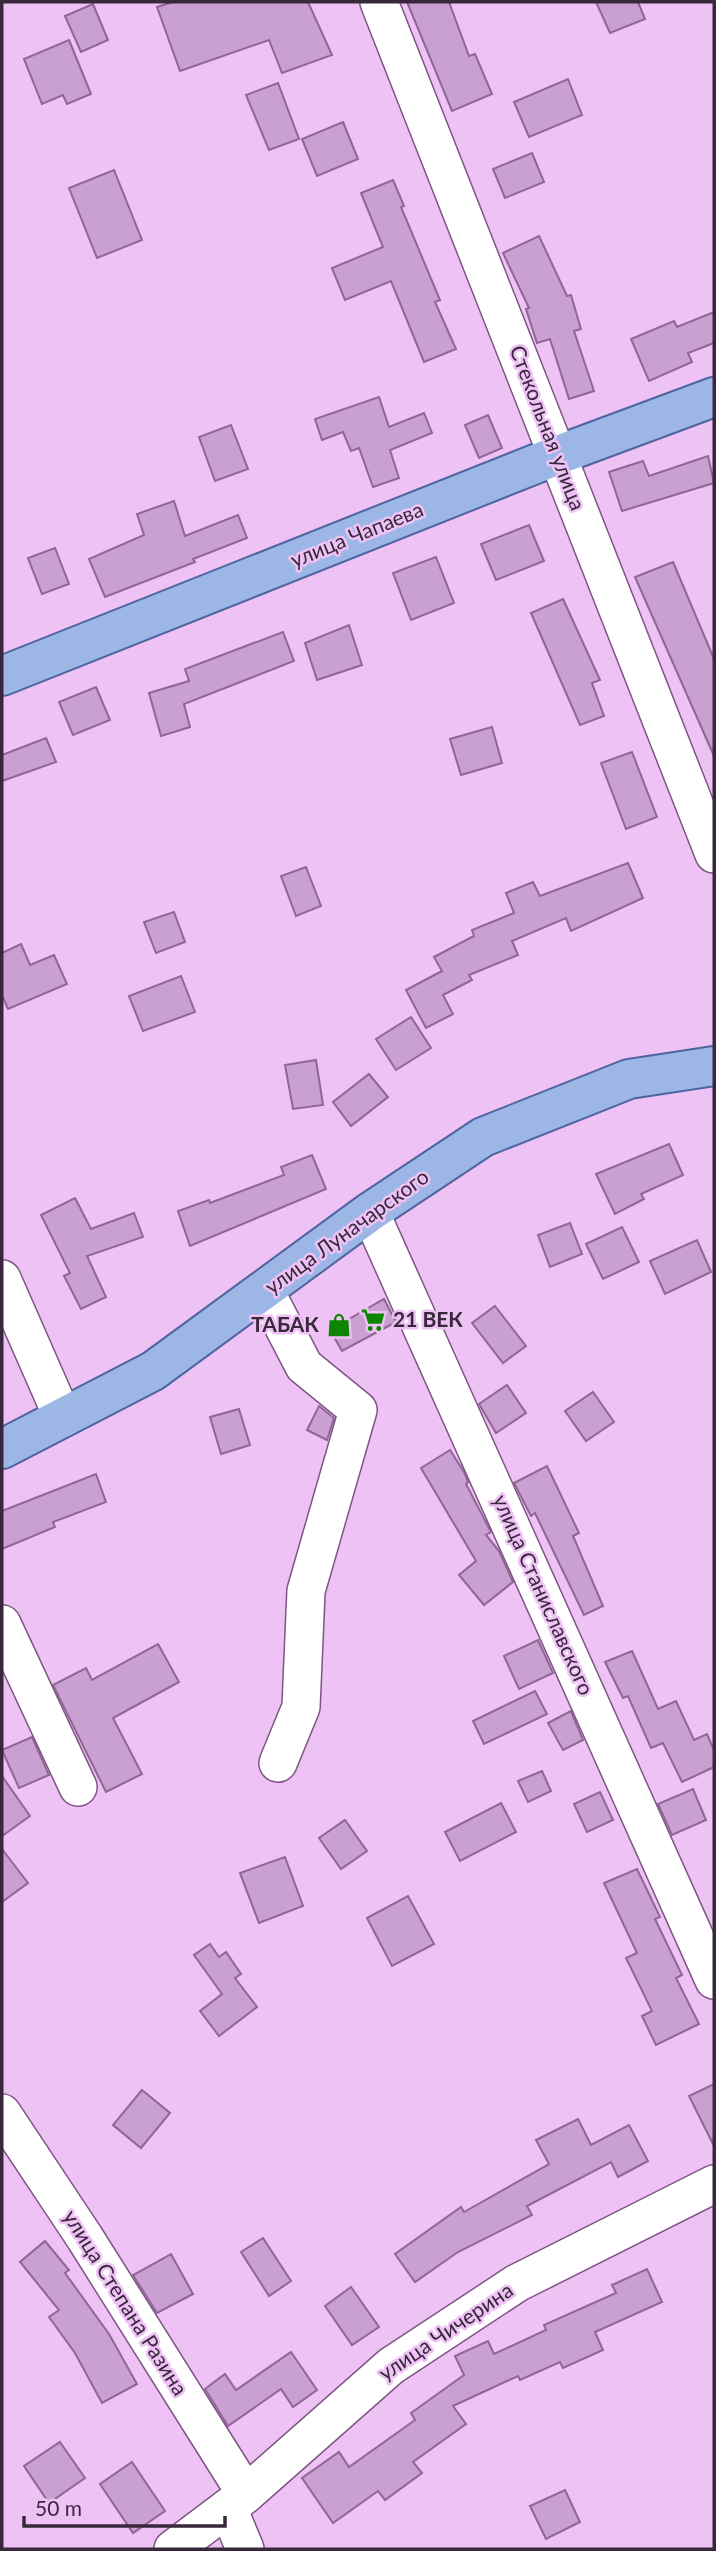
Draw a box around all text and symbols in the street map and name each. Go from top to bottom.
street label: Стекольная улица [505,341,591,513]
street label: улица Чапаева [286,496,426,572]
street label: улица Луначарского [259,1163,433,1299]
supermarket icon: 21 ВЕК [359,1306,387,1334]
place label: 21 ВЕК [393,1306,463,1331]
place label: ТАБАК [251,1311,319,1336]
shop icon: ТАБАК [325,1311,353,1339]
street label: улица Станиславского [489,1490,600,1699]
street label: улица Степана Разина [59,2205,194,2400]
street label: улица Чичерина [373,2277,517,2385]
scale bar [24,2484,226,2528]
text: 50 m [35,2495,82,2520]

